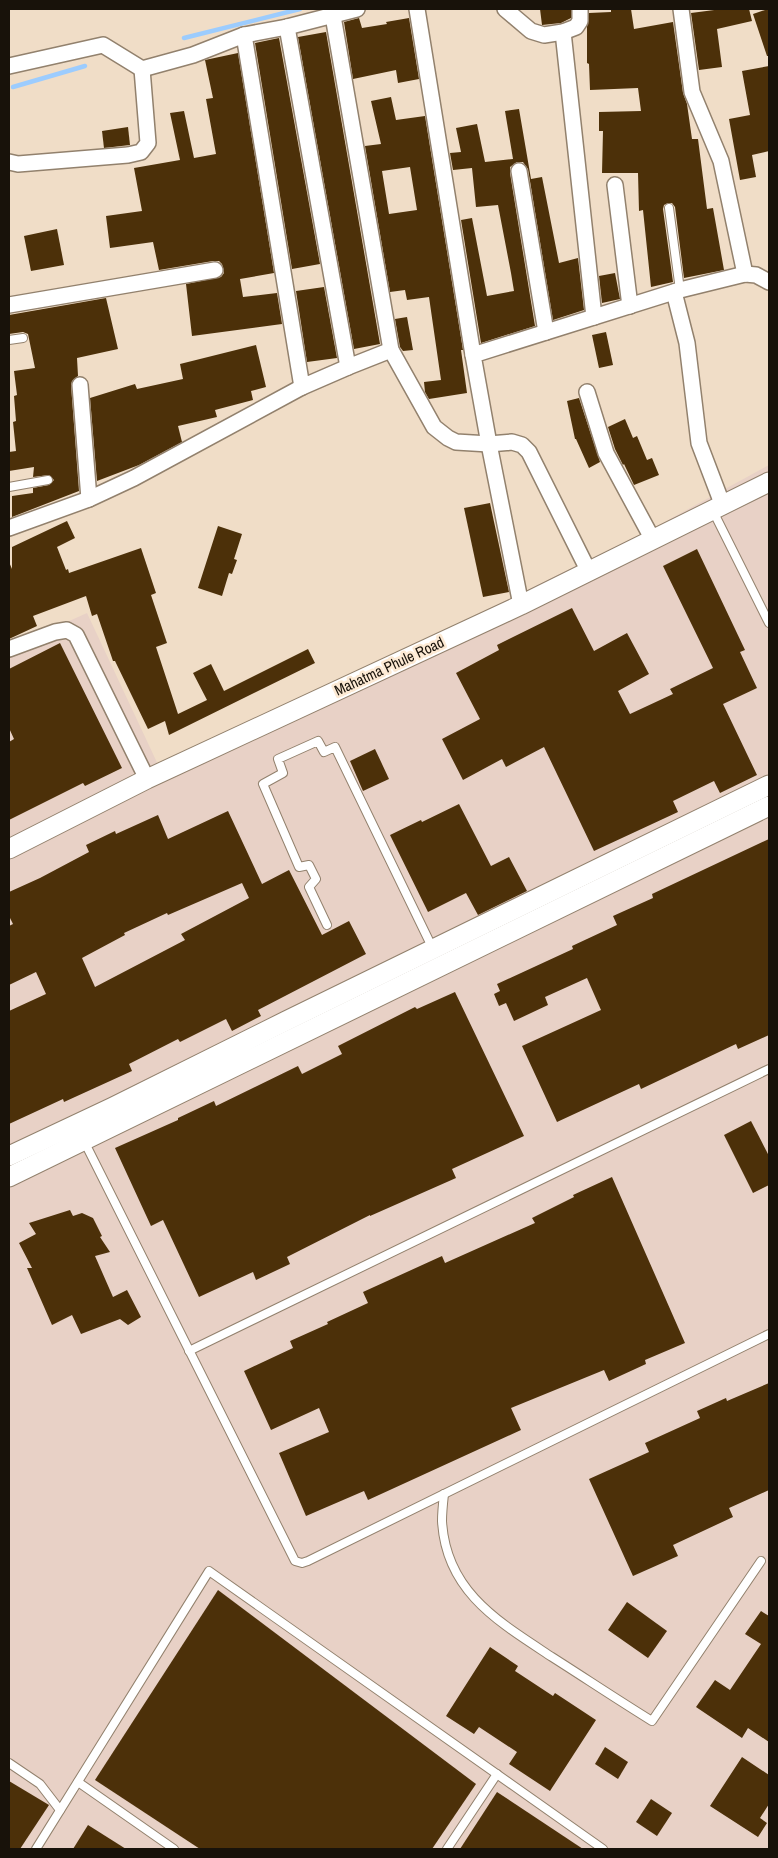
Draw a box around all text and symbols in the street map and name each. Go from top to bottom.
street label: Mahatma Phule Road [331,631,447,701]

